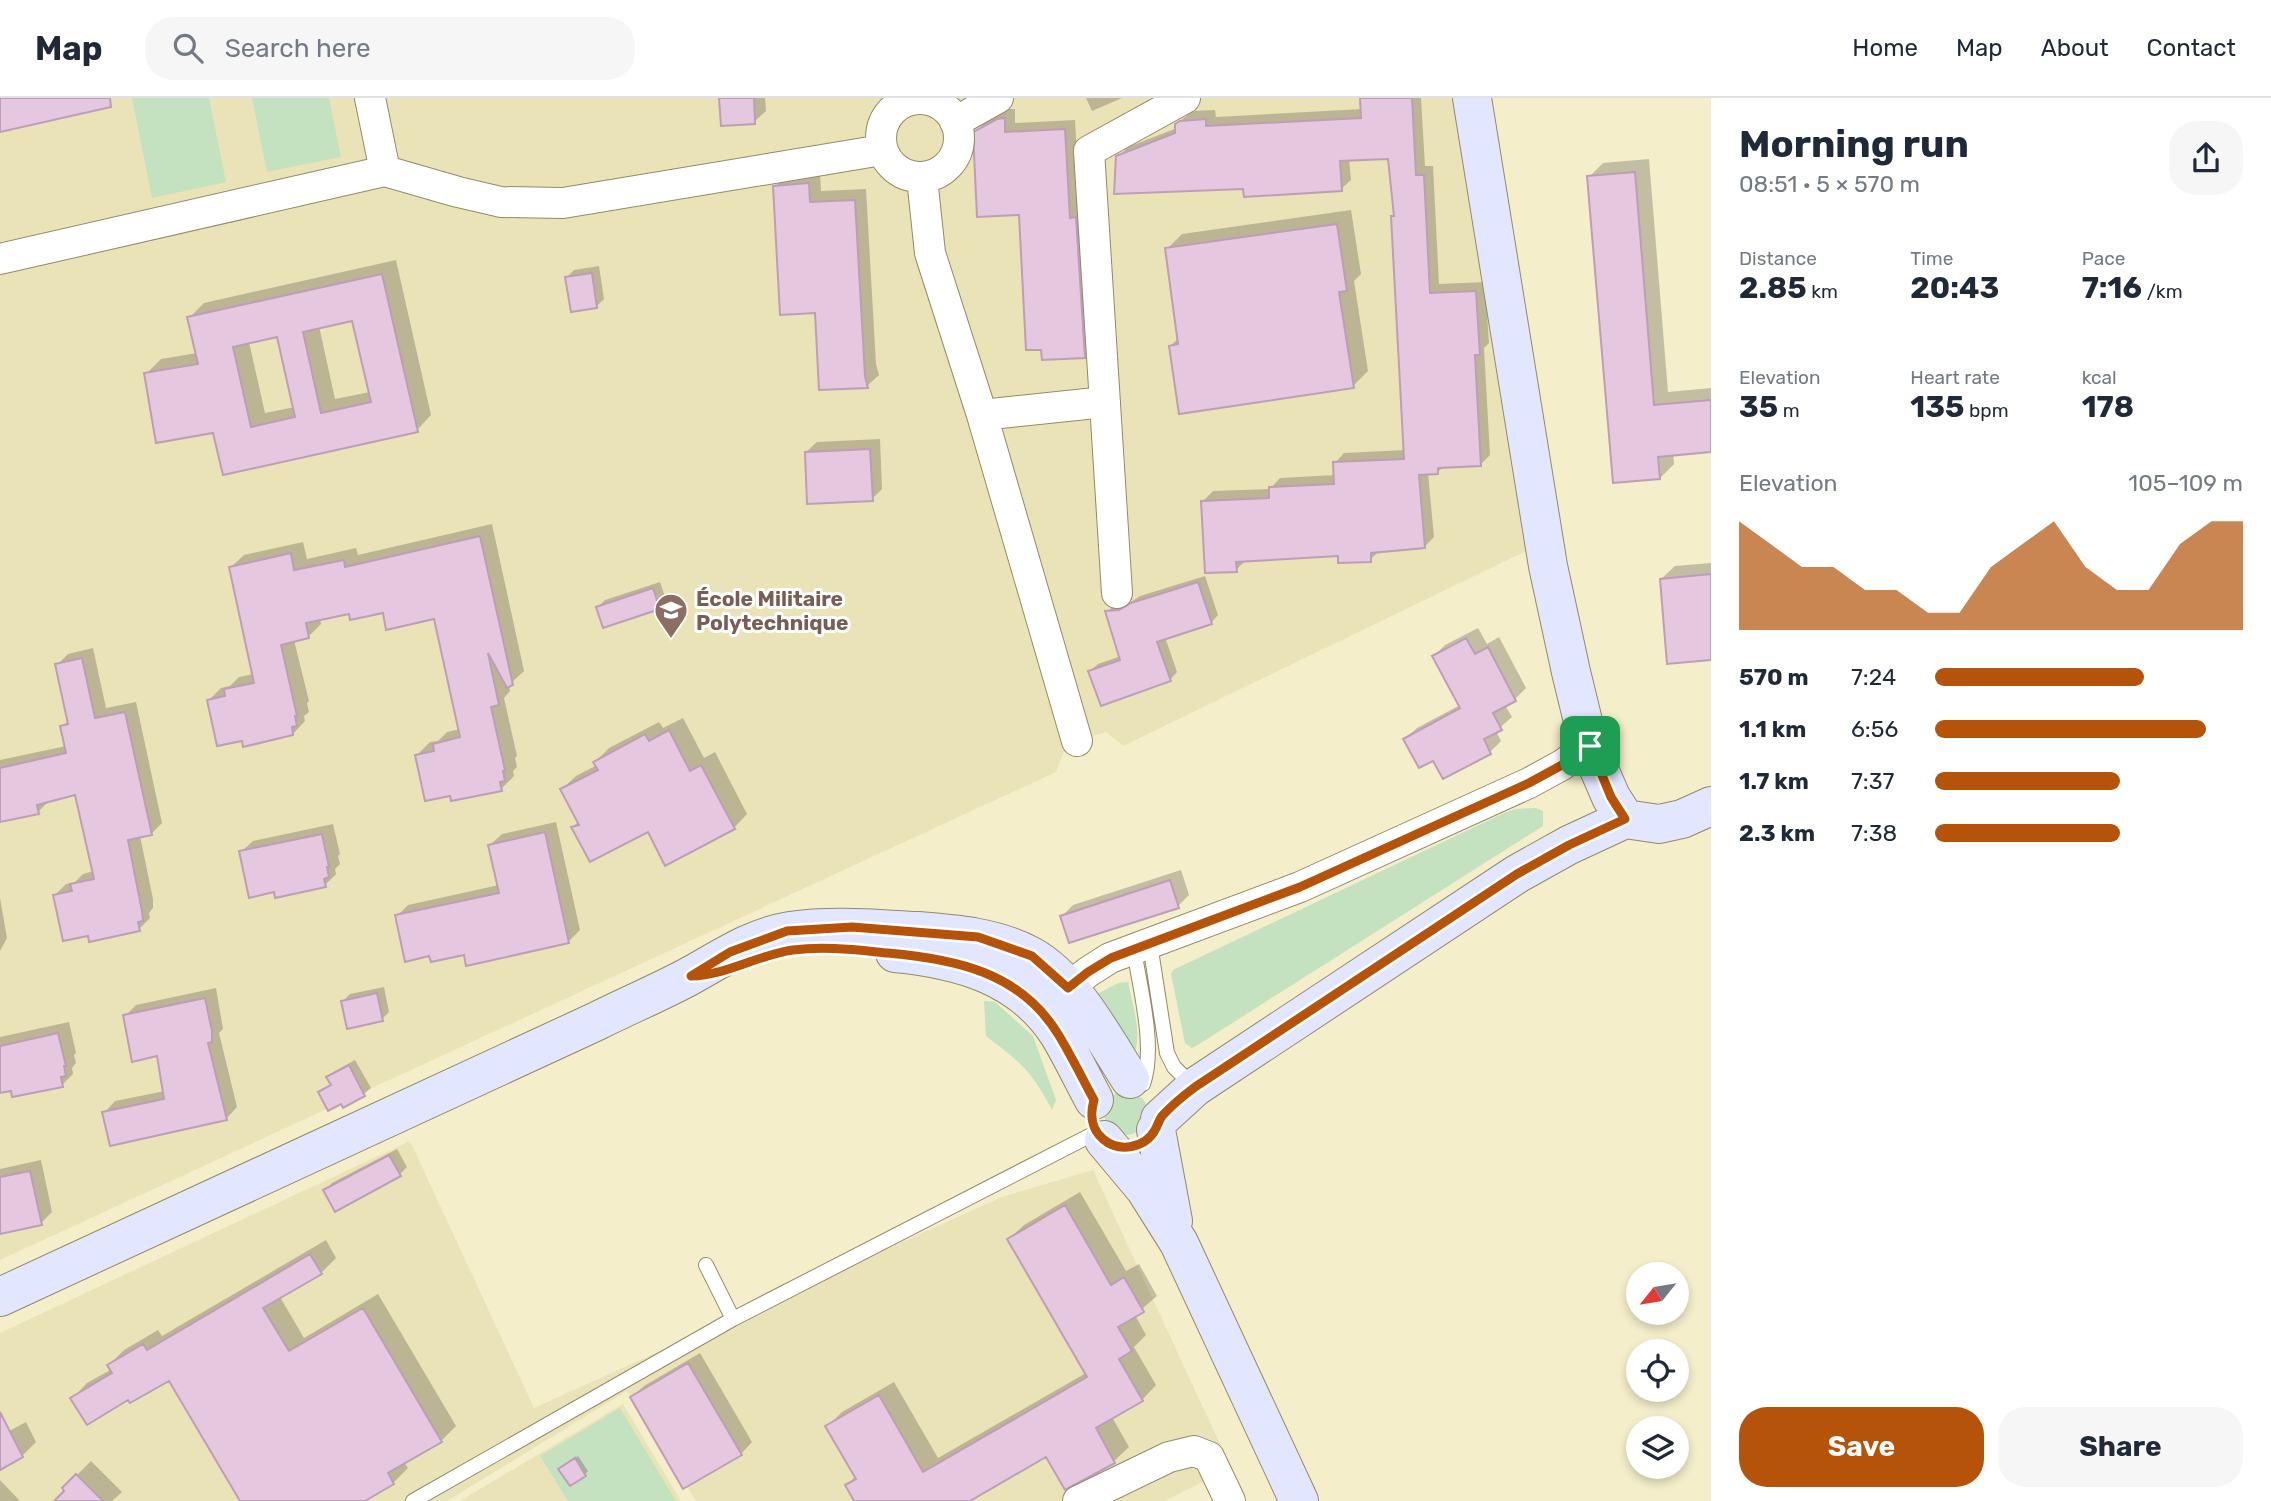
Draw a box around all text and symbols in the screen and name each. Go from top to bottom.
search box [145,17,635,80]
text: Map [35,29,103,68]
icon: search [169,29,207,67]
text: Search here [225,33,370,64]
text: Home [1852,34,1918,62]
text: Map [1956,34,2003,62]
text: About [2041,34,2109,62]
text: Contact [2147,34,2236,62]
text: Morning run [1739,121,1969,167]
button: share [2169,121,2243,195]
text: 08:51 · 5 × 570 m [1739,170,1920,198]
text: Distance [1739,247,1817,270]
text: Time [1910,247,1953,270]
text: Pace [2082,247,2125,270]
text: 2.85 [1739,270,1807,306]
text: 20:43 [1910,270,1999,306]
text: 7:16 [2082,270,2142,306]
text: km [1807,280,1838,303]
text: /km [2142,280,2183,303]
text: Elevation [1739,366,1820,389]
text: Heart rate [1910,366,2000,389]
text: kcal [2082,366,2117,389]
text: 35 [1739,389,1778,425]
text: 135 [1910,389,1964,425]
text: 178 [2082,389,2134,425]
text: m [1778,399,1800,422]
text: bpm [1964,399,2009,422]
text: Elevation [1739,469,1838,497]
text: 105–109 m [2128,469,2243,497]
place label: École Militaire Polytechnique [696,586,848,635]
school or university icon: École Militaire Polytechnique [652,591,690,640]
text: 570 m [1739,663,1809,691]
text: 7:24 [1851,663,1896,691]
text: 1.1 km [1739,715,1806,743]
text: 6:56 [1851,715,1898,743]
pin [1560,716,1620,776]
icon: arrive [1571,727,1609,765]
text: 1.7 km [1739,767,1809,795]
text: 7:37 [1851,767,1894,795]
text: 2.3 km [1739,819,1815,847]
text: 7:38 [1851,819,1897,847]
north arrow [1626,1262,1689,1325]
map controls [1626,1262,1689,1479]
button: locate [1626,1339,1689,1402]
button: Save [1739,1407,1984,1487]
button: Share [1998,1407,2243,1487]
button: layers [1626,1416,1689,1479]

